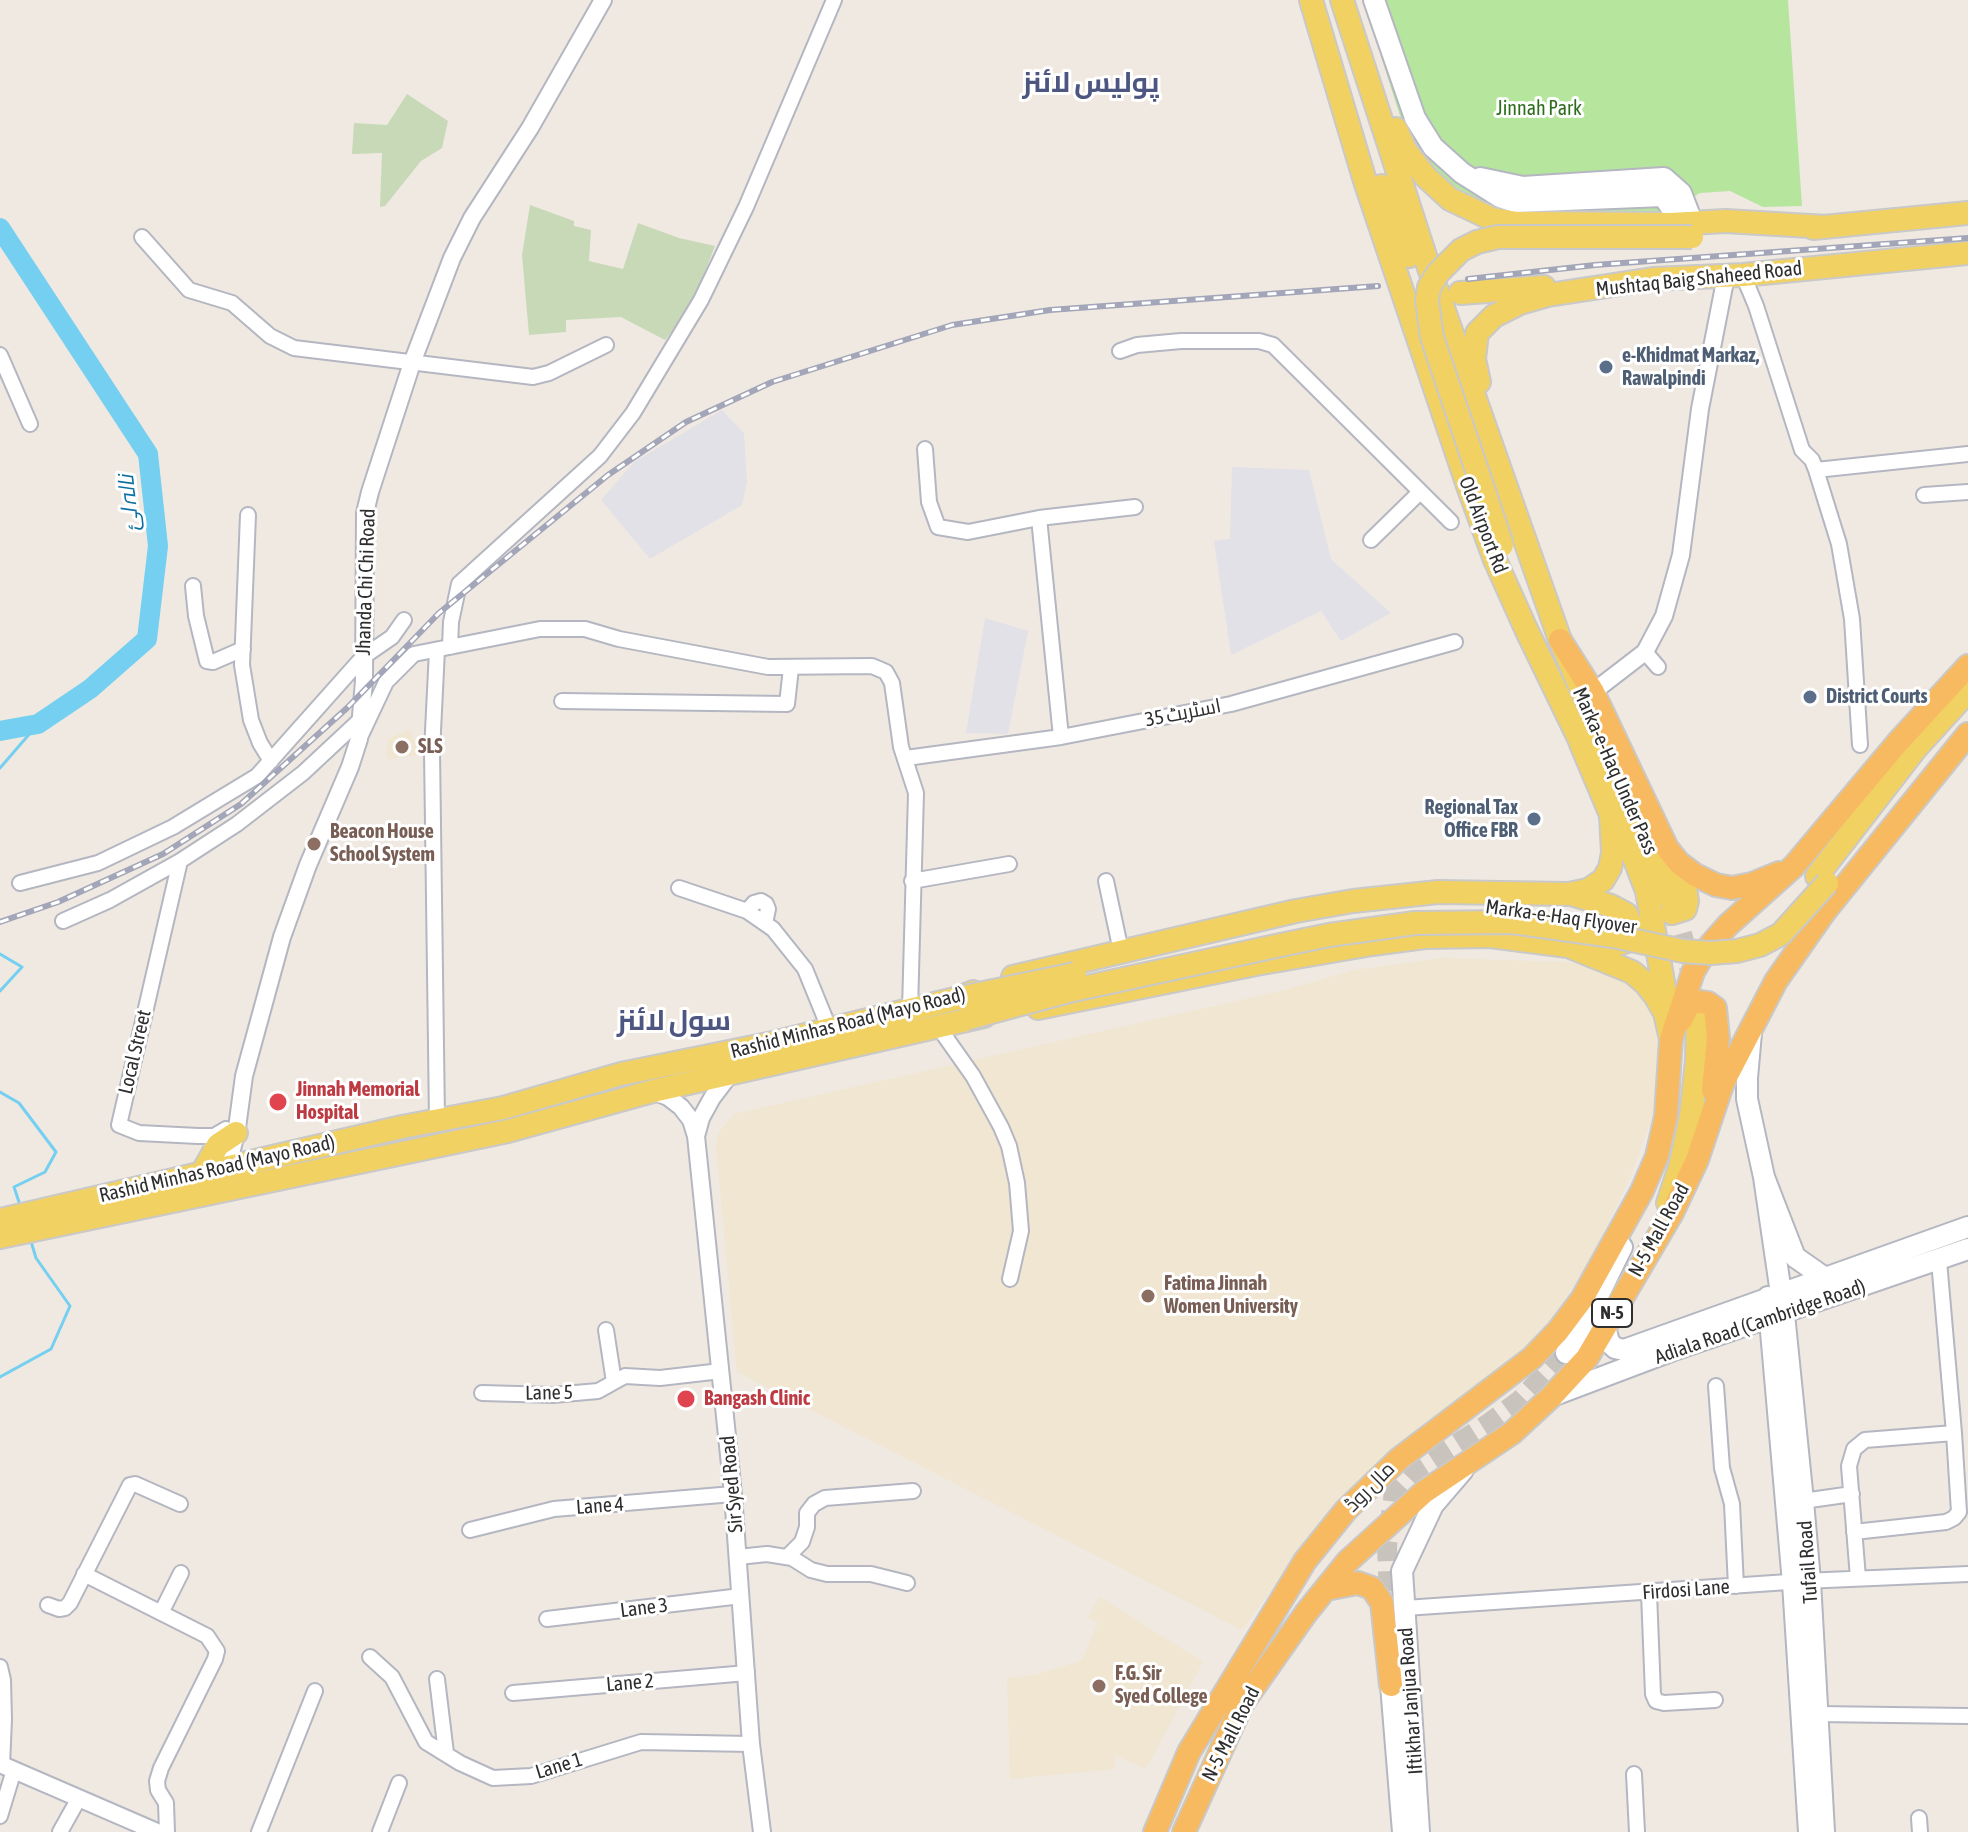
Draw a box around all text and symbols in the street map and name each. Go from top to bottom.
district label: پولیس لائنز [1023,66,1159,100]
park label: Jinnah Park [1496,97,1582,121]
street label: Mushtaq Baig Shaheed Road [1595,256,1803,302]
place label: e-Khidmat Markaz, Rawalpindi [1622,344,1759,391]
marker: e-Khidmat Markaz, Rawalpindi [1597,358,1615,376]
water label: نالہ لئ [113,473,145,533]
street label: Old Airport Rd [1454,473,1512,577]
street label: Jhanda Chi Chi Road [351,508,381,656]
street label: Marka-e-Haq Under Pass [1567,684,1663,858]
place label: District Courts [1826,685,1928,709]
marker: District Courts [1801,688,1819,706]
street label: اسٹریٹ 35 [1143,694,1223,732]
place label: SLS [418,735,443,759]
marker: SLS [393,738,411,756]
place label: Regional Tax Office FBR [1425,796,1518,843]
marker: Regional Tax Office FBR [1525,810,1543,828]
place label: Beacon House School System [330,820,435,867]
marker: Beacon House School System [305,835,323,853]
street label: Marka-e-Haq Flyover [1484,895,1638,939]
street label: Rashid Minhas Road (Mayo Road) [728,982,968,1064]
district label: سول لائنز [617,1004,731,1038]
street label: Local Street [114,1008,156,1096]
place label: Jinnah Memorial Hospital [296,1078,420,1125]
marker: Jinnah Memorial Hospital [267,1091,289,1113]
street label: Rashid Minhas Road (Mayo Road) [97,1130,337,1208]
street label: N-5 Mall Road [1623,1179,1695,1281]
place label: Fatima Jinnah Women University [1164,1272,1298,1319]
street label: Adiala Road (Cambridge Road) [1651,1275,1869,1369]
marker: Fatima Jinnah Women University [1139,1287,1157,1305]
road number: N-5 [1592,1299,1632,1327]
street label: Lane 5 [525,1381,573,1405]
place label: Bangash Clinic [704,1387,810,1411]
marker: Bangash Clinic [675,1388,697,1410]
street label: Sir Syed Road [716,1435,748,1533]
street label: مال روڈ [1340,1457,1400,1517]
street label: Lane 4 [575,1492,625,1520]
street label: Tufail Road [1793,1520,1823,1604]
street label: Firdosi Lane [1641,1575,1731,1605]
street label: Lane 3 [619,1593,669,1623]
street label: Iftikhar Janjua Road [1394,1627,1428,1775]
place label: F.G. Sir Syed College [1115,1662,1208,1709]
street label: Lane 2 [605,1669,655,1697]
marker: F.G. Sir Syed College [1090,1677,1108,1695]
street label: N-5 Mall Road [1197,1683,1265,1785]
street label: Lane 1 [533,1748,585,1784]

